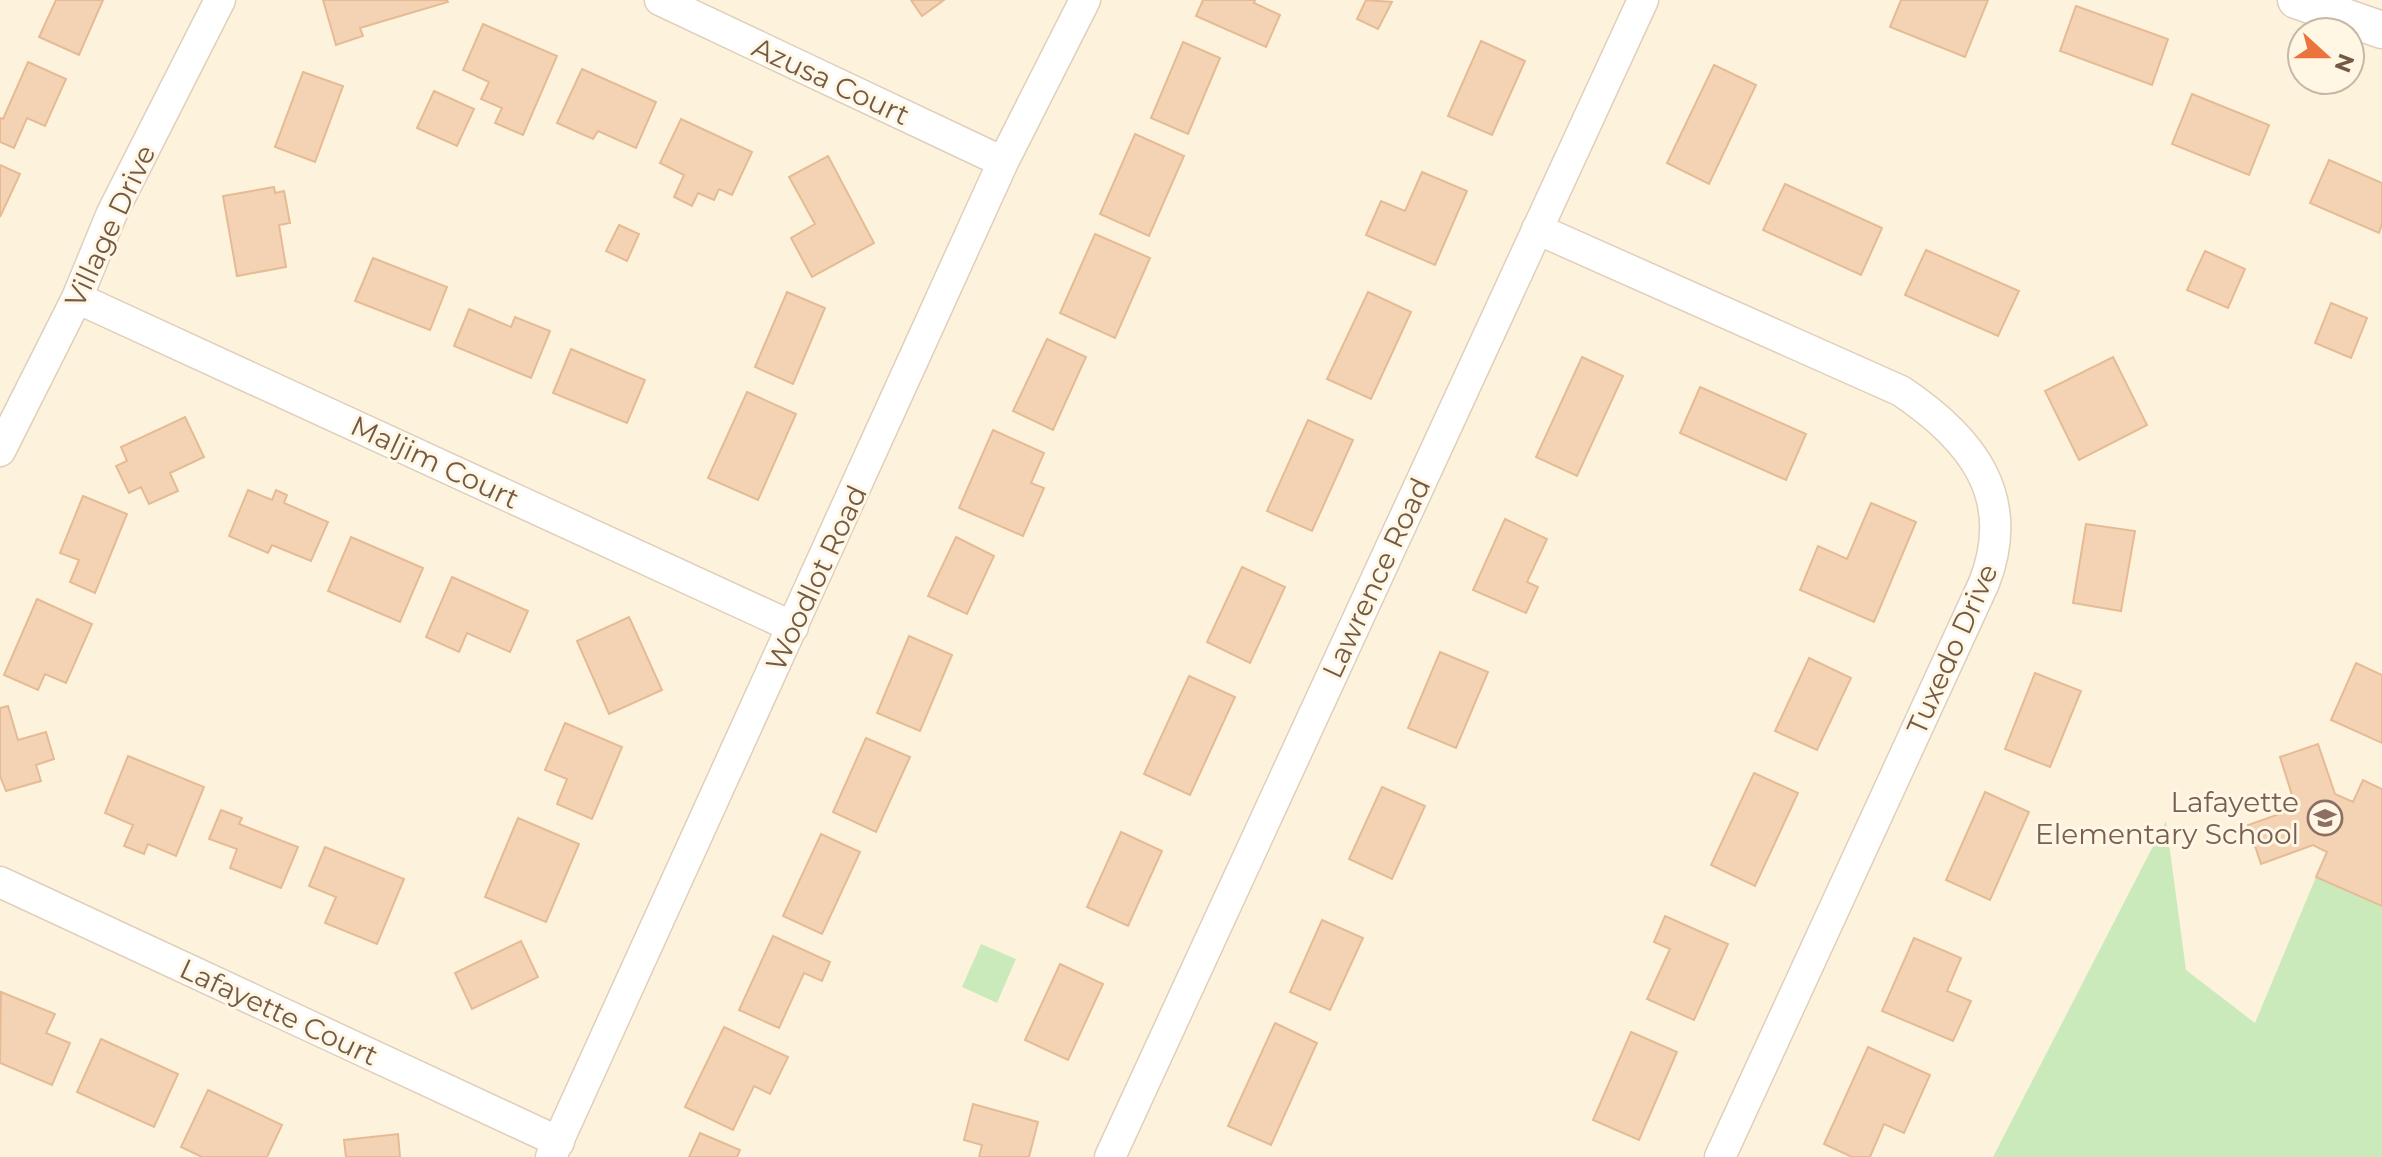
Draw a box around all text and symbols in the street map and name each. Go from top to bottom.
north arrow [2286,16,2366,96]
street label: Azusa Court [747,30,915,132]
text: N [2328,50,2360,76]
street label: Village Drive [58,140,162,312]
street label: Maljim Court [345,408,525,516]
street label: Lawrence Road [1315,472,1437,684]
street label: Woodlot Road [758,480,874,676]
street label: Tuxedo Drive [1899,558,2005,740]
place label: Lafayette Elementary School [2035,785,2299,851]
school or university icon: Lafayette Elementary School [2306,799,2344,837]
street label: Lafayette Court [175,951,383,1073]

